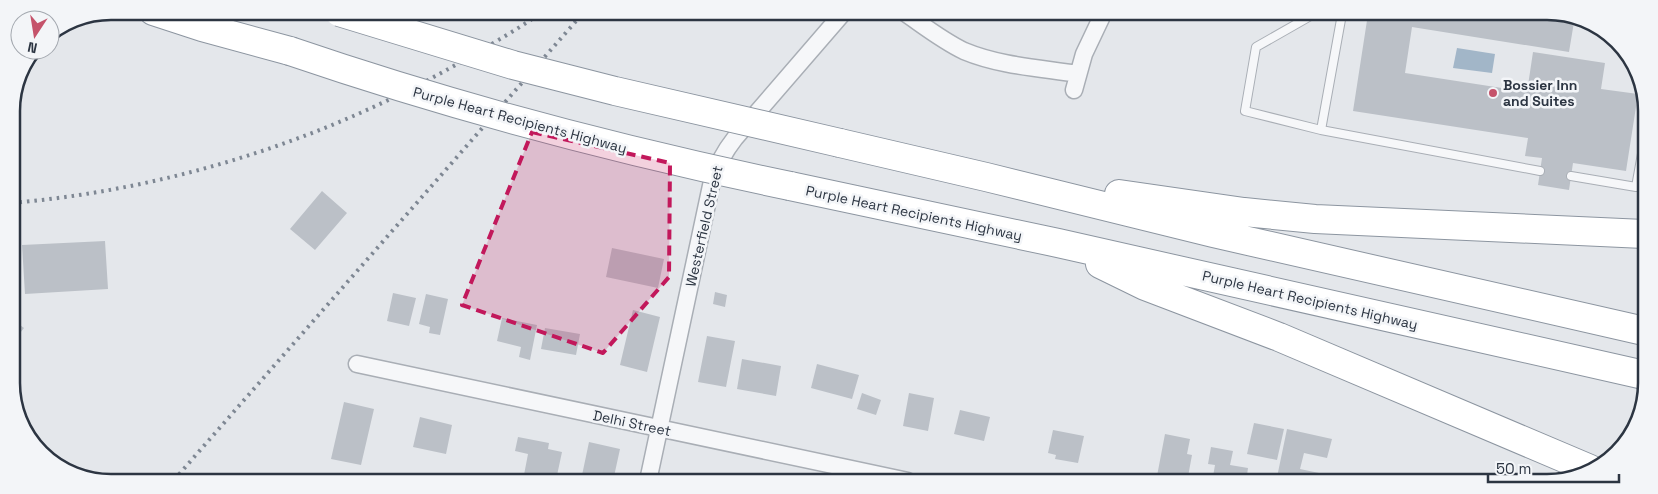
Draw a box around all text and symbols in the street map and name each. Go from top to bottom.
north arrow [10,10,60,60]
text: N [26,38,39,57]
place label: Bossier Inn and Suites [1503,76,1577,110]
street label: Purple Heart Recipients Highway [411,83,629,157]
marker: Bossier Inn and Suites [1487,87,1499,99]
street label: Westerfield Street [681,164,727,288]
street label: Purple Heart Recipients Highway [804,181,1024,245]
street label: Purple Heart Recipients Highway [1201,266,1419,334]
street label: Delhi Street [591,406,673,440]
scale bar [1488,452,1619,484]
text: 50 m [1496,459,1531,478]

